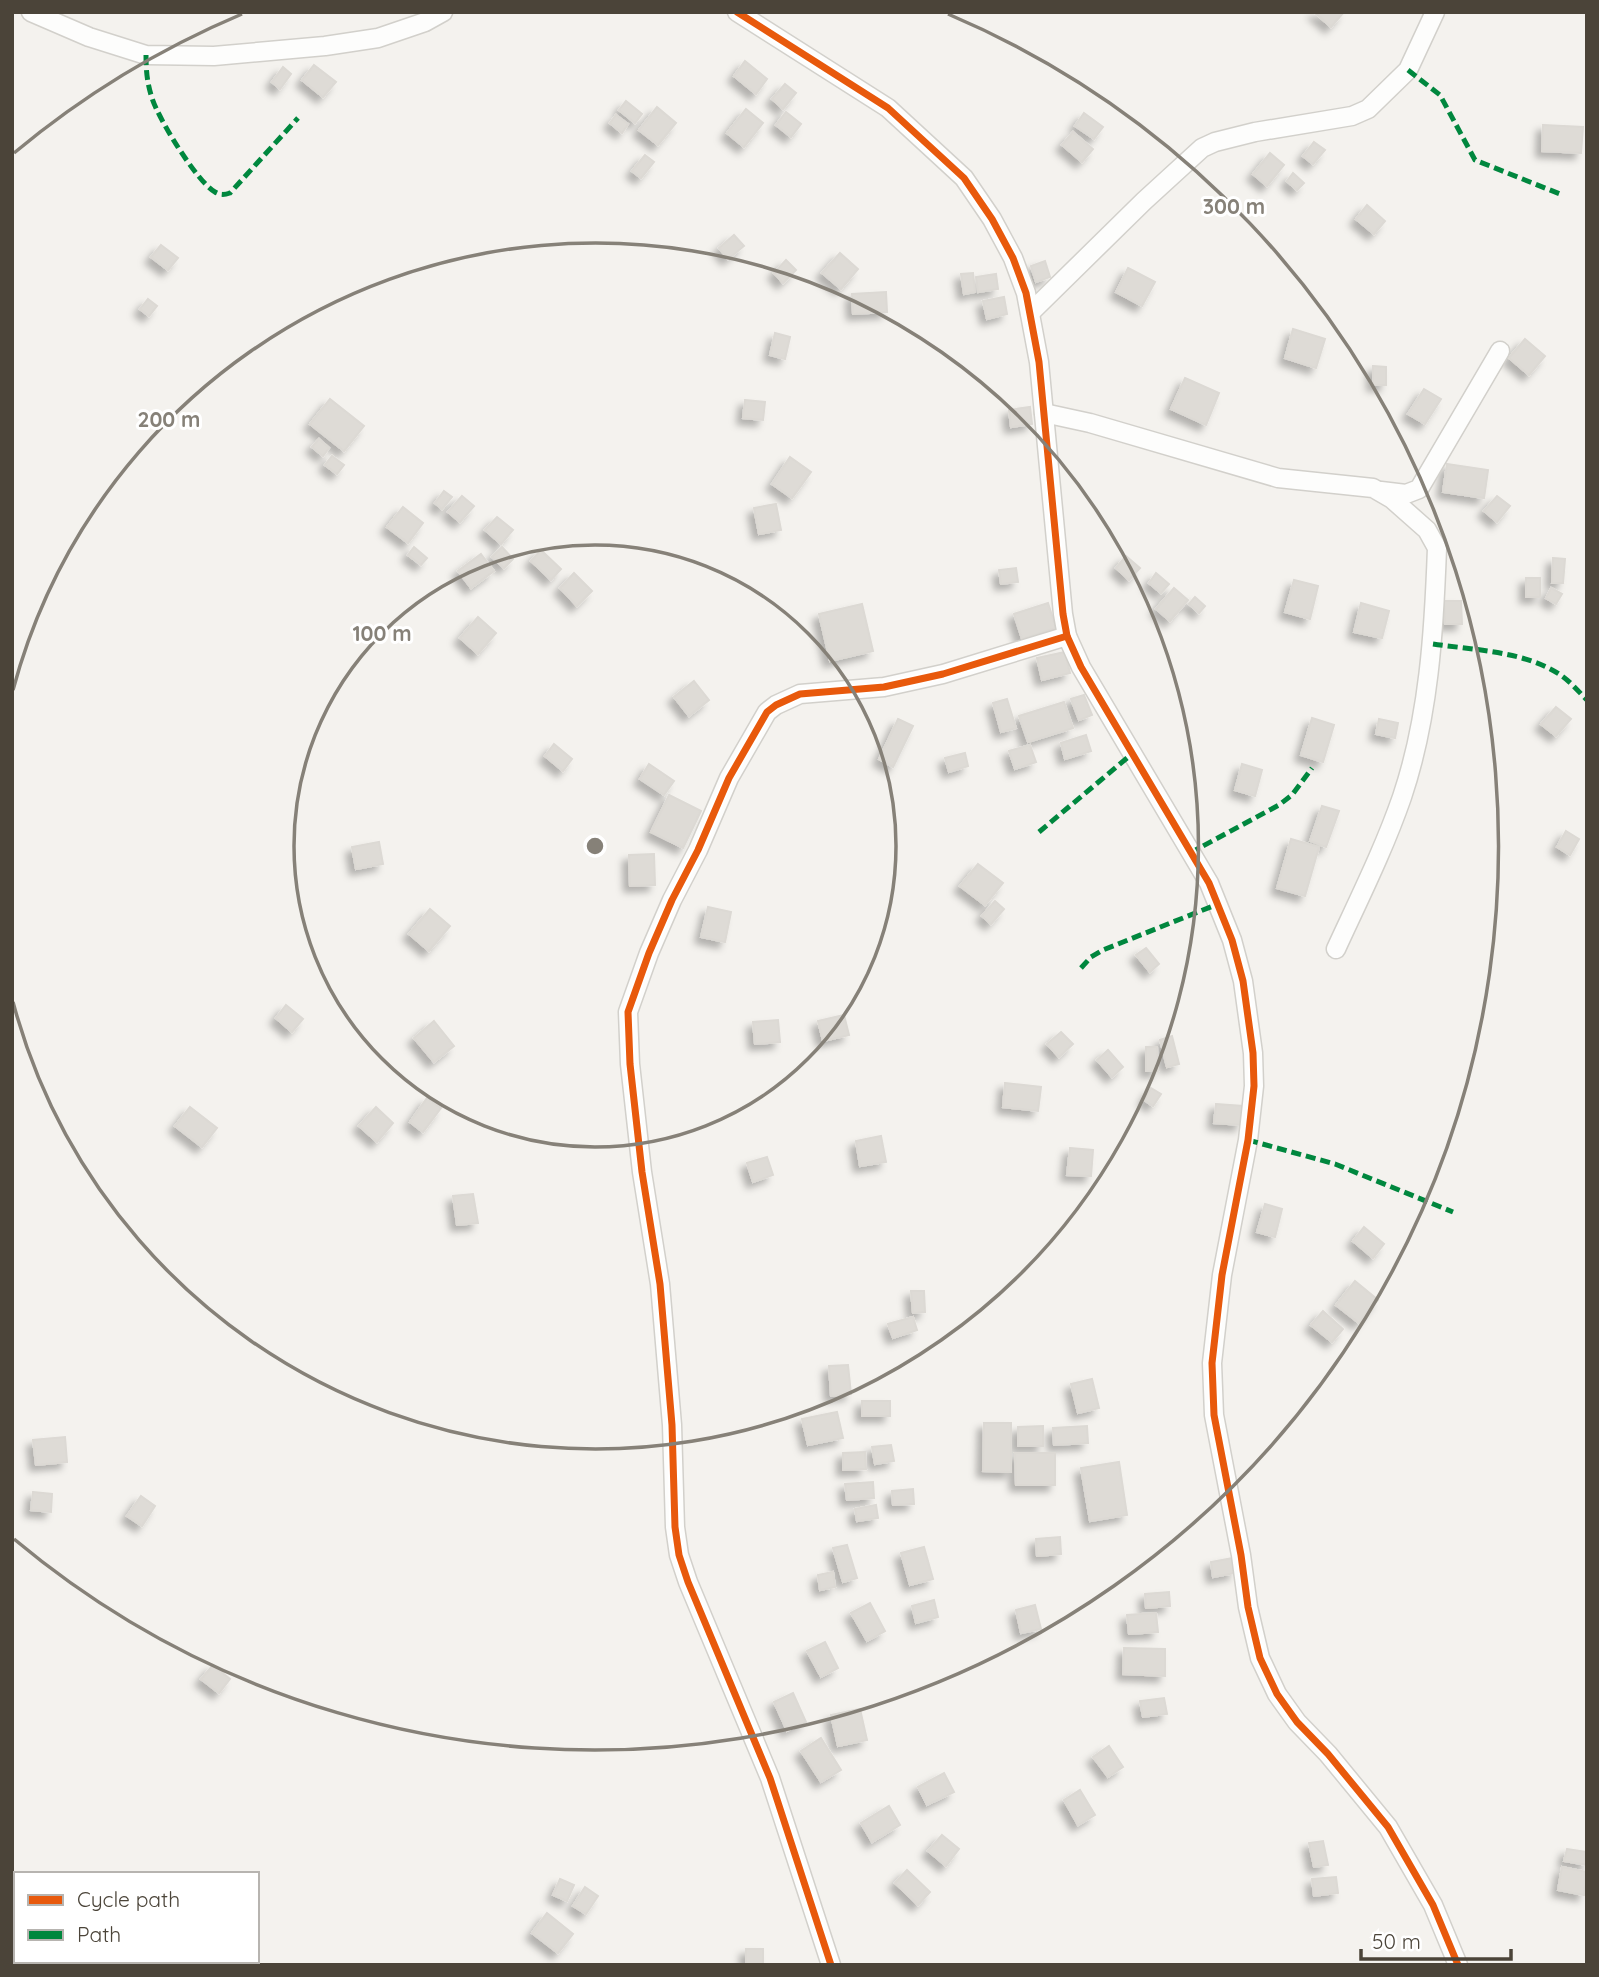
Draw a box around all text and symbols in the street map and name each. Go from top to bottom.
text: 300 m [1203,193,1265,219]
text: 200 m [138,406,200,432]
text: 100 m [352,620,412,646]
centre of rings [583,834,607,858]
legend [14,1872,259,1963]
text: Cycle path [77,1886,180,1912]
scale bar [1361,1918,1512,1962]
text: Path [77,1921,121,1947]
text: 50 m [1372,1928,1421,1954]

